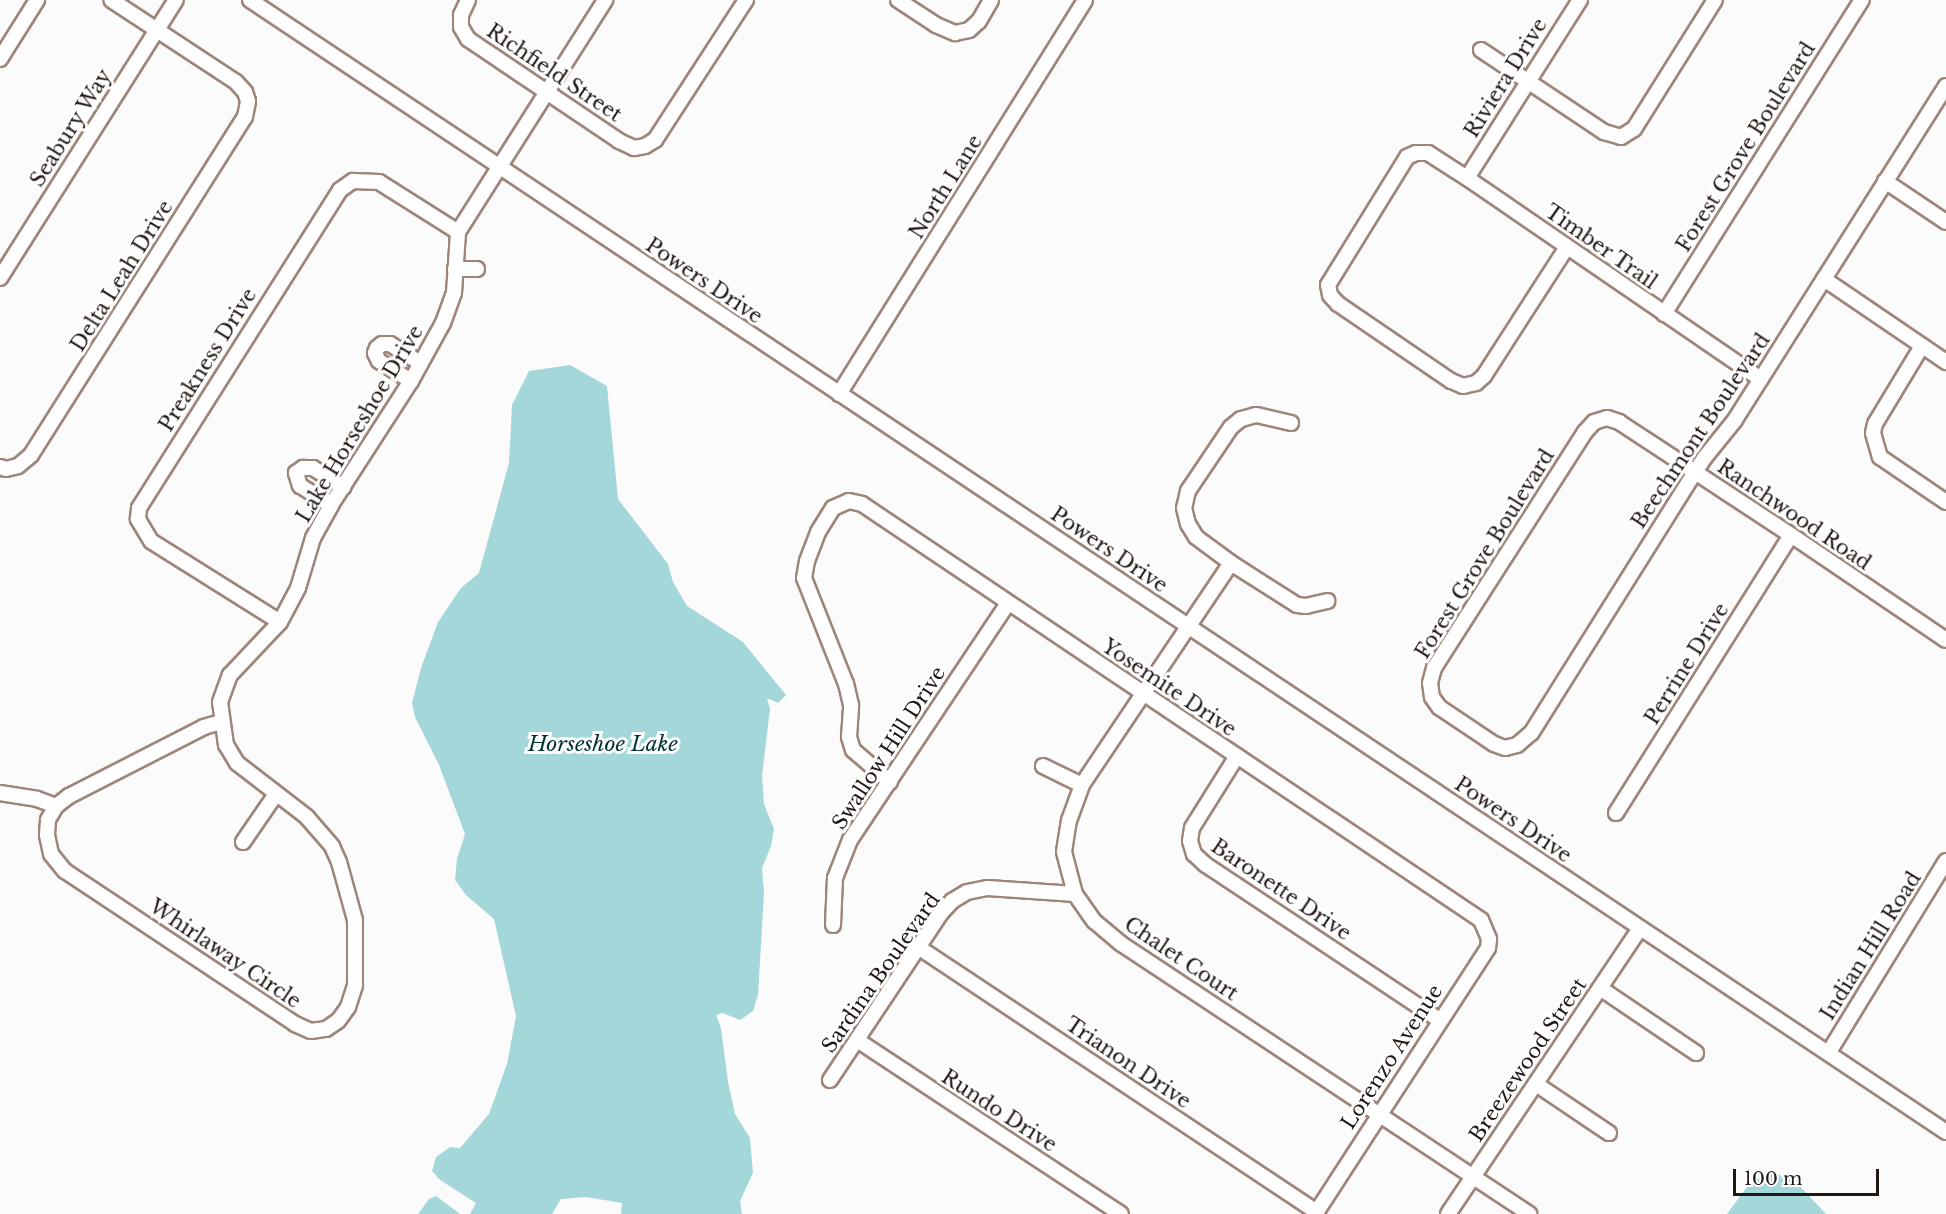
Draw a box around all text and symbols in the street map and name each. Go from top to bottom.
street label: Riviera Drive [1460,14,1552,142]
street label: Richfield Street [482,19,626,127]
street label: Forest Grove Boulevard [1672,38,1820,256]
street label: Seabury Way [25,64,117,192]
street label: North Lane [905,131,987,243]
street label: Delta Leah Drive [66,196,178,356]
street label: Timber Trail [1540,199,1662,295]
street label: Powers Drive [641,233,767,329]
street label: Preakness Drive [154,284,262,436]
street label: Lake Horseshoe Drive [292,321,428,527]
street label: Beechmont Boulevard [1627,329,1775,533]
street label: Forest Grove Boulevard [1411,445,1559,663]
street label: Ranchwood Road [1713,455,1875,575]
street label: Powers Drive [1046,502,1172,598]
street label: Perrine Drive [1640,599,1734,729]
street label: Yosemite Drive [1097,634,1241,742]
street label: Swallow Hill Drive [827,662,951,834]
water label: Horseshoe Lake [528,731,678,757]
street label: Powers Drive [1450,772,1576,868]
street label: Baronette Drive [1206,834,1356,946]
street label: Indian Hill Road [1816,867,1926,1025]
street label: Sardina Boulevard [817,888,945,1058]
street label: Whirlaway Circle [144,894,306,1014]
street label: Chalet Court [1120,912,1242,1006]
street label: Breezewood Street [1464,974,1592,1146]
street label: Lorenzo Avenue [1336,980,1448,1134]
street label: Trianon Drive [1061,1012,1195,1114]
street label: Rundo Drive [937,1065,1061,1157]
scale bar [1736,1157,1882,1195]
text: 100 m [1744,1168,1802,1190]

